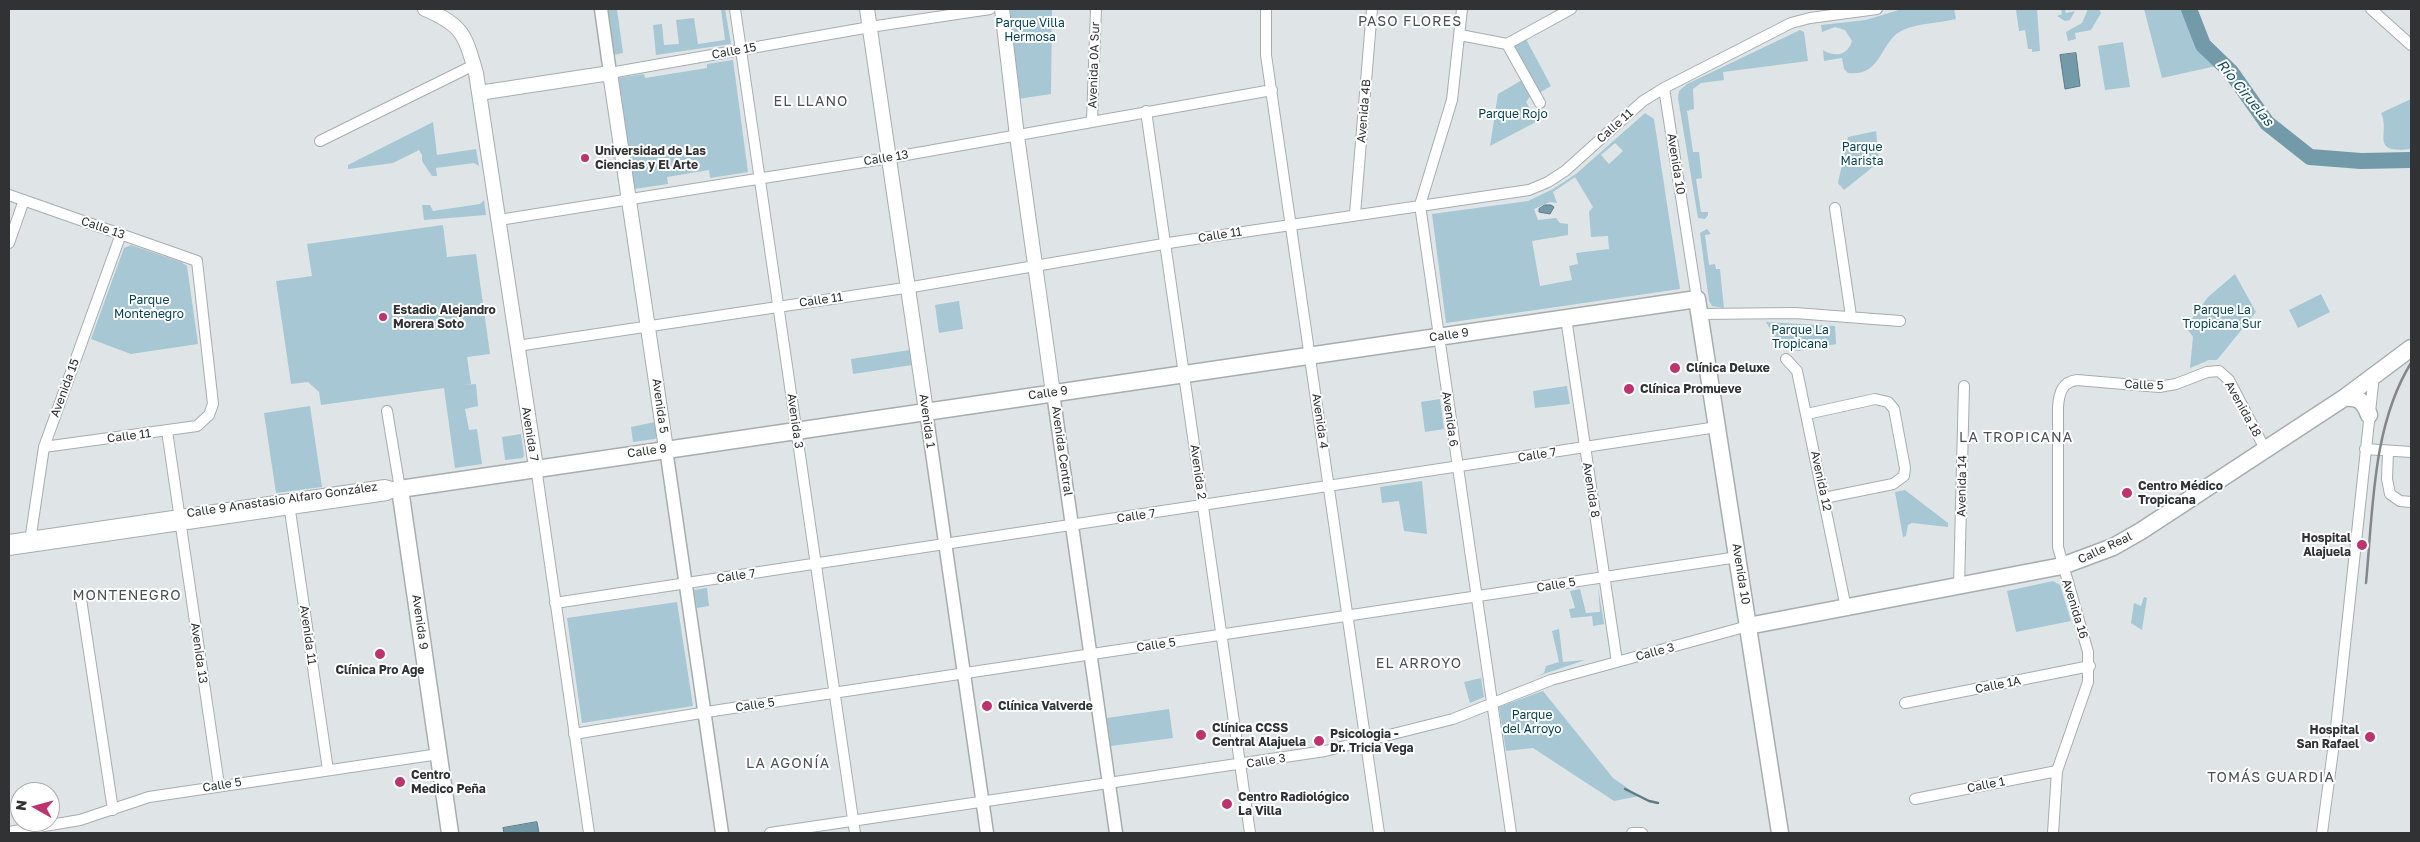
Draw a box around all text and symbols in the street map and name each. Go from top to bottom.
district label: PASO FLORES [1357,14,1463,30]
park label: Parque Villa Hermosa [995,16,1065,44]
street label: Avenida 0A Sur [1085,21,1103,109]
street label: Calle 15 [710,40,758,62]
water label: Río Ciruelas [2213,57,2277,129]
street label: Avenida 4B [1354,79,1374,143]
district label: EL LLANO [773,94,849,110]
street label: Calle 11 [1594,106,1636,146]
park label: Parque Rojo [1478,107,1548,121]
street label: Avenida 10 [1664,132,1688,196]
park label: Parque Marista [1841,140,1883,168]
place label: Universidad de Las Ciencias y El Arte [595,144,706,172]
street label: Calle 13 [863,147,909,169]
marker: Universidad de Las Ciencias y El Arte [579,152,591,164]
street label: Calle 13 [79,214,127,242]
street label: Calle 11 [1197,224,1243,246]
street label: Calle 11 [798,290,844,310]
park label: Parque Montenegro [114,293,184,321]
place label: Estadio Alejandro Morera Soto [393,303,496,331]
park label: Parque La Tropicana Sur [2183,303,2261,331]
marker: Estadio Alejandro Morera Soto [377,311,389,323]
park label: Parque La Tropicana [1771,323,1829,351]
street label: Calle 9 [1428,325,1470,345]
street label: Avenida 15 [48,357,82,419]
marker: Clínica Deluxe [1668,361,1682,375]
place label: Clínica Deluxe [1686,361,1770,375]
street label: Calle 5 [2124,377,2164,393]
street label: Avenida 5 [649,378,671,434]
street label: Avenida 18 [2222,379,2264,439]
marker: Clínica Promueve [1622,382,1636,396]
place label: Clínica Promueve [1640,382,1741,396]
street label: Calle 9 [1027,383,1069,403]
street label: Avenida 6 [1439,390,1461,448]
street label: Avenida 4 [1309,392,1331,450]
street label: Avenida 3 [784,393,806,449]
street label: Avenida 1 [916,393,938,449]
street label: Avenida Central [1049,405,1075,497]
street label: Avenida 7 [519,406,541,462]
street label: Calle 11 [106,426,152,446]
district label: LA TROPICANA [1957,430,2075,446]
street label: Calle 9 [626,441,668,461]
street label: Avenida 2 [1187,444,1209,500]
street label: Calle 7 [1517,445,1557,465]
street label: Avenida 12 [1808,450,1834,512]
street label: Avenida 14 [1954,455,1970,517]
street label: Avenida 8 [1580,461,1602,519]
street label: Calle 9 Anastasio Alfaro González [186,479,378,521]
place label: Centro Médico Tropicana [2138,479,2223,507]
marker: Centro Médico Tropicana [2120,486,2134,500]
street label: Calle 7 [1116,506,1156,526]
street label: Calle Real [2076,529,2134,567]
place label: Hospital Alajuela [2302,531,2351,559]
marker: Hospital Alajuela [2355,538,2369,552]
street label: Avenida 10 [1729,542,1753,606]
street label: Calle 7 [716,566,756,586]
street label: Calle 5 [1535,575,1577,595]
street label: Avenida 16 [2059,577,2091,641]
district label: MONTENEGRO [71,588,183,604]
street label: Avenida 9 [409,593,431,651]
street label: Avenida 11 [297,604,319,666]
street label: Avenida 13 [188,622,210,684]
street label: Calle 5 [1135,635,1177,655]
street label: Calle 3 [1634,640,1676,664]
marker: Clínica Pro Age [373,647,387,661]
district label: EL ARROYO [1375,656,1463,672]
place label: Clínica Pro Age [336,663,424,677]
street label: Calle 1A [1974,674,2022,696]
street label: Calle 5 [734,695,776,715]
marker: Clínica Valverde [980,699,994,713]
place label: Clínica Valverde [998,699,1093,713]
park label: Parque del Arroyo [1502,708,1562,736]
place label: Clínica CCSS Central Alajuela [1212,721,1306,749]
place label: Hospital San Rafael [2296,723,2359,751]
place label: Psicologia - Dr. Tricia Vega [1330,727,1414,755]
marker: Clínica CCSS Central Alajuela [1194,728,1208,742]
marker: Hospital San Rafael [2363,730,2377,744]
marker: Psicologia - Dr. Tricia Vega [1312,734,1326,748]
street label: Calle 3 [1245,751,1287,771]
district label: LA AGONÍA [745,756,831,772]
place label: Centro Medico Peña [411,768,486,796]
district label: TOMÁS GUARDIA [2206,770,2336,786]
street label: Calle 1 [1966,774,2006,796]
street label: Calle 5 [201,775,243,795]
marker: Centro Medico Peña [393,775,407,789]
north arrow [10,782,60,832]
place label: Centro Radiológico La Villa [1238,790,1349,818]
marker: Centro Radiológico La Villa [1220,797,1234,811]
text: N [12,799,30,812]

